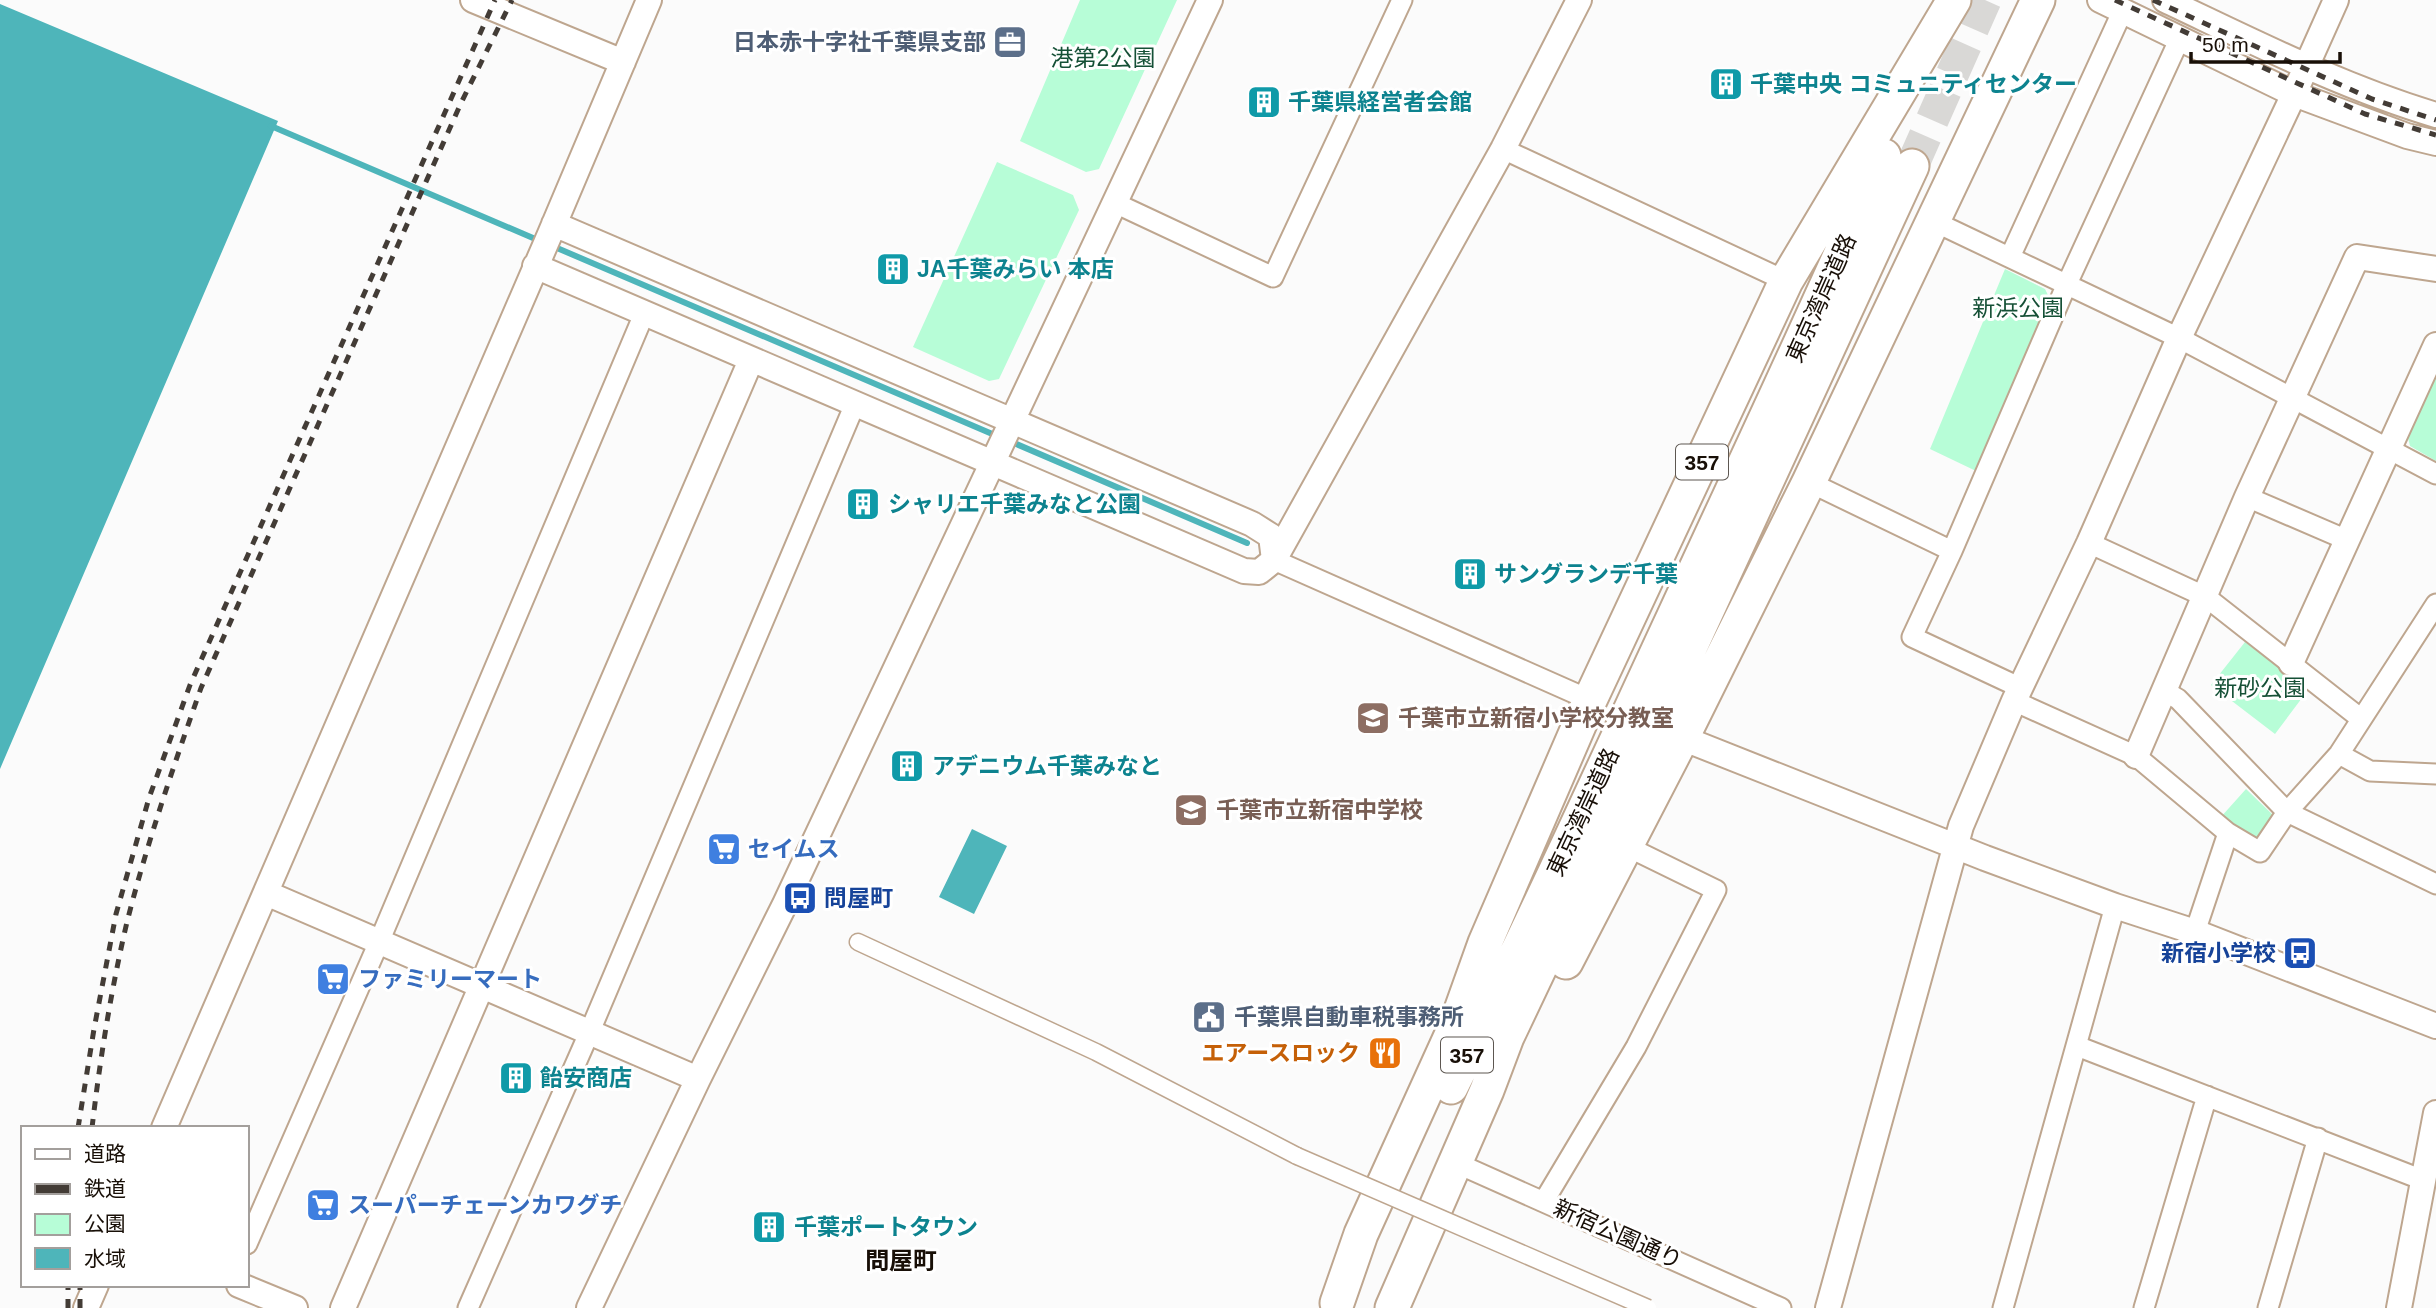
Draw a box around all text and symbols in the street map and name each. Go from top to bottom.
scale bar [2191,21,2340,65]
office icon: 日本赤十字社千葉県支部 [991,23,1029,61]
place label: 日本赤十字社千葉県支部 [733,29,986,55]
text: 50 m [2202,33,2249,56]
park label: 港第2公園 [1051,45,1155,71]
building icon: 千葉中央 コミュニティセンター [1707,65,1745,103]
place label: 千葉中央 コミュニティセンター [1750,71,2077,97]
building icon: 千葉県経営者会館 [1245,83,1283,121]
place label: 千葉県経営者会館 [1288,89,1472,115]
street label: 東京湾岸道路 [1781,230,1861,366]
building icon: JA千葉みらい 本店 [874,250,912,288]
place label: JA千葉みらい 本店 [917,256,1114,282]
park label: 新浜公園 [1972,295,2064,321]
road number: 357 [1676,444,1728,480]
building icon: シャリエ千葉みなと公園 [844,485,882,523]
place label: シャリエ千葉みなと公園 [888,491,1141,517]
building icon: サングランデ千葉 [1451,555,1489,593]
place label: サングランデ千葉 [1494,561,1678,587]
park label: 新砂公園 [2214,675,2306,701]
school or university icon: 千葉市立新宿小学校分教室 [1354,699,1392,737]
place label: 千葉市立新宿小学校分教室 [1398,705,1674,731]
street label: 東京湾岸道路 [1542,744,1624,880]
building icon: アデニウム千葉みなと [888,747,926,785]
place label: アデニウム千葉みなと [932,753,1162,779]
school or university icon: 千葉市立新宿中学校 [1172,791,1210,829]
place label: 千葉市立新宿中学校 [1216,797,1423,823]
supermarket icon: セイムス [705,830,743,868]
place label: セイムス [748,836,840,862]
bus stop icon: 問屋町 [781,879,819,917]
place label: 問屋町 [824,885,893,911]
bus stop icon: 新宿小学校 [2281,934,2319,972]
place label: 新宿小学校 [2161,940,2276,966]
supermarket icon: ファミリーマート [314,960,352,998]
place label: ファミリーマート [358,966,542,992]
public building icon: 千葉県自動車税事務所 [1190,998,1228,1036]
place label: 千葉県自動車税事務所 [1234,1004,1464,1030]
restaurant icon: エアースロック [1366,1034,1404,1072]
road number: 357 [1441,1038,1493,1072]
place label: エアースロック [1202,1040,1360,1066]
building icon: 飴安商店 [497,1059,535,1097]
place label: 飴安商店 [540,1065,632,1091]
legend [21,1126,248,1287]
text: 道路 [84,1142,126,1165]
text: 鉄道 [84,1177,126,1200]
supermarket icon: スーパーチェーンカワグチ [304,1186,342,1224]
place label: スーパーチェーンカワグチ [348,1192,623,1218]
street label: 新宿公園通り [1550,1194,1686,1274]
building icon: 千葉ポートタウン [750,1208,788,1246]
text: 公園 [84,1212,126,1235]
place label: 千葉ポートタウン [794,1214,978,1240]
text: 水域 [84,1247,126,1270]
district label: 問屋町 [865,1247,937,1274]

